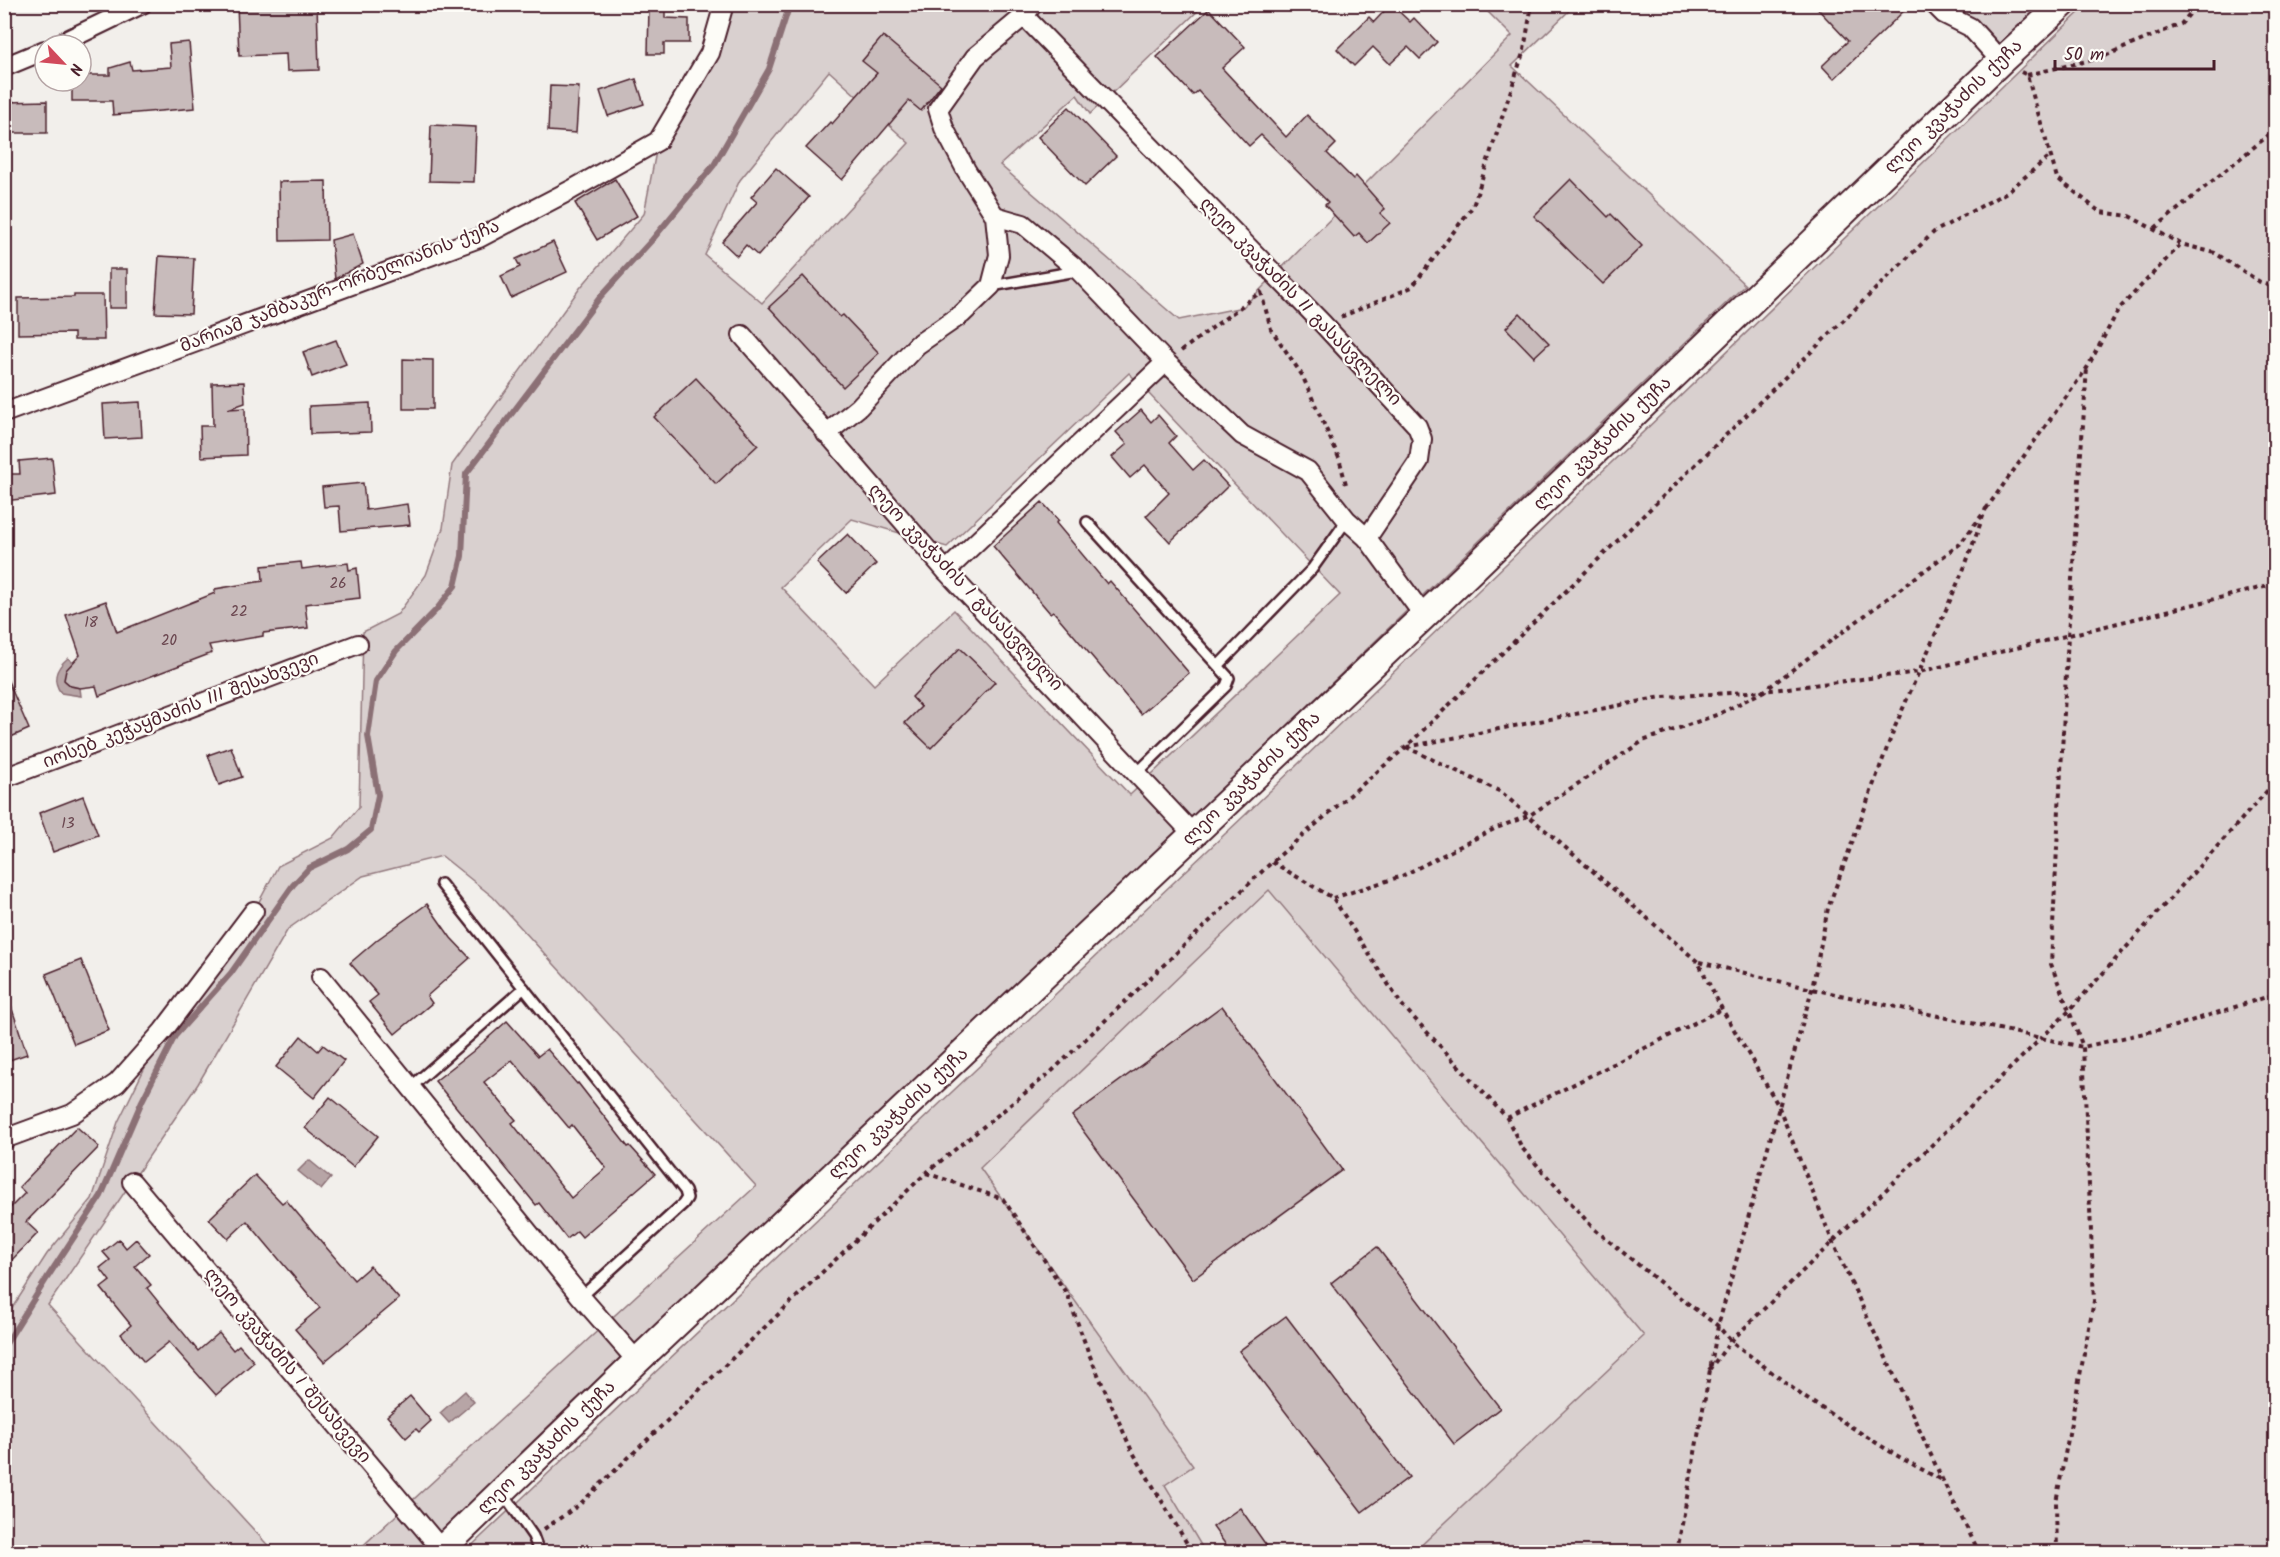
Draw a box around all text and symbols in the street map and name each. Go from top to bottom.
north arrow [33,33,93,93]
street label: ლეო კვაჭაძის ქუჩა [1878,33,2030,181]
scale bar [2055,33,2214,71]
text: 50 m [2064,41,2104,70]
text: N [62,59,89,79]
street label: ლეო კვაჭაძის II გასასვლელი [1192,191,1408,413]
street label: მარიამ ჯამბაკურ-ორბელიანის ქუჩა [176,212,504,362]
street label: ლეო კვაჭაძის ქუჩა [1527,370,1679,518]
street label: ლეო კვაჭაძის I გასასვლელი [860,477,1070,699]
house number: 26 [329,572,347,596]
house number: 22 [230,600,248,624]
house number: 18 [84,611,99,635]
house number: 20 [161,629,178,653]
street label: იოსებ კეჭაყმაძის III შესახვევი [39,645,323,777]
street label: ლეო კვაჭაძის ქუჩა [1176,705,1328,853]
house number: 13 [61,812,75,836]
street label: ლეო კვაჭაძის ქუჩა [822,1041,976,1187]
street label: ლეო კვაჭაძის I შესახვევი [196,1262,378,1470]
street label: ლეო კვაჭაძის ქუჩა [471,1374,623,1522]

